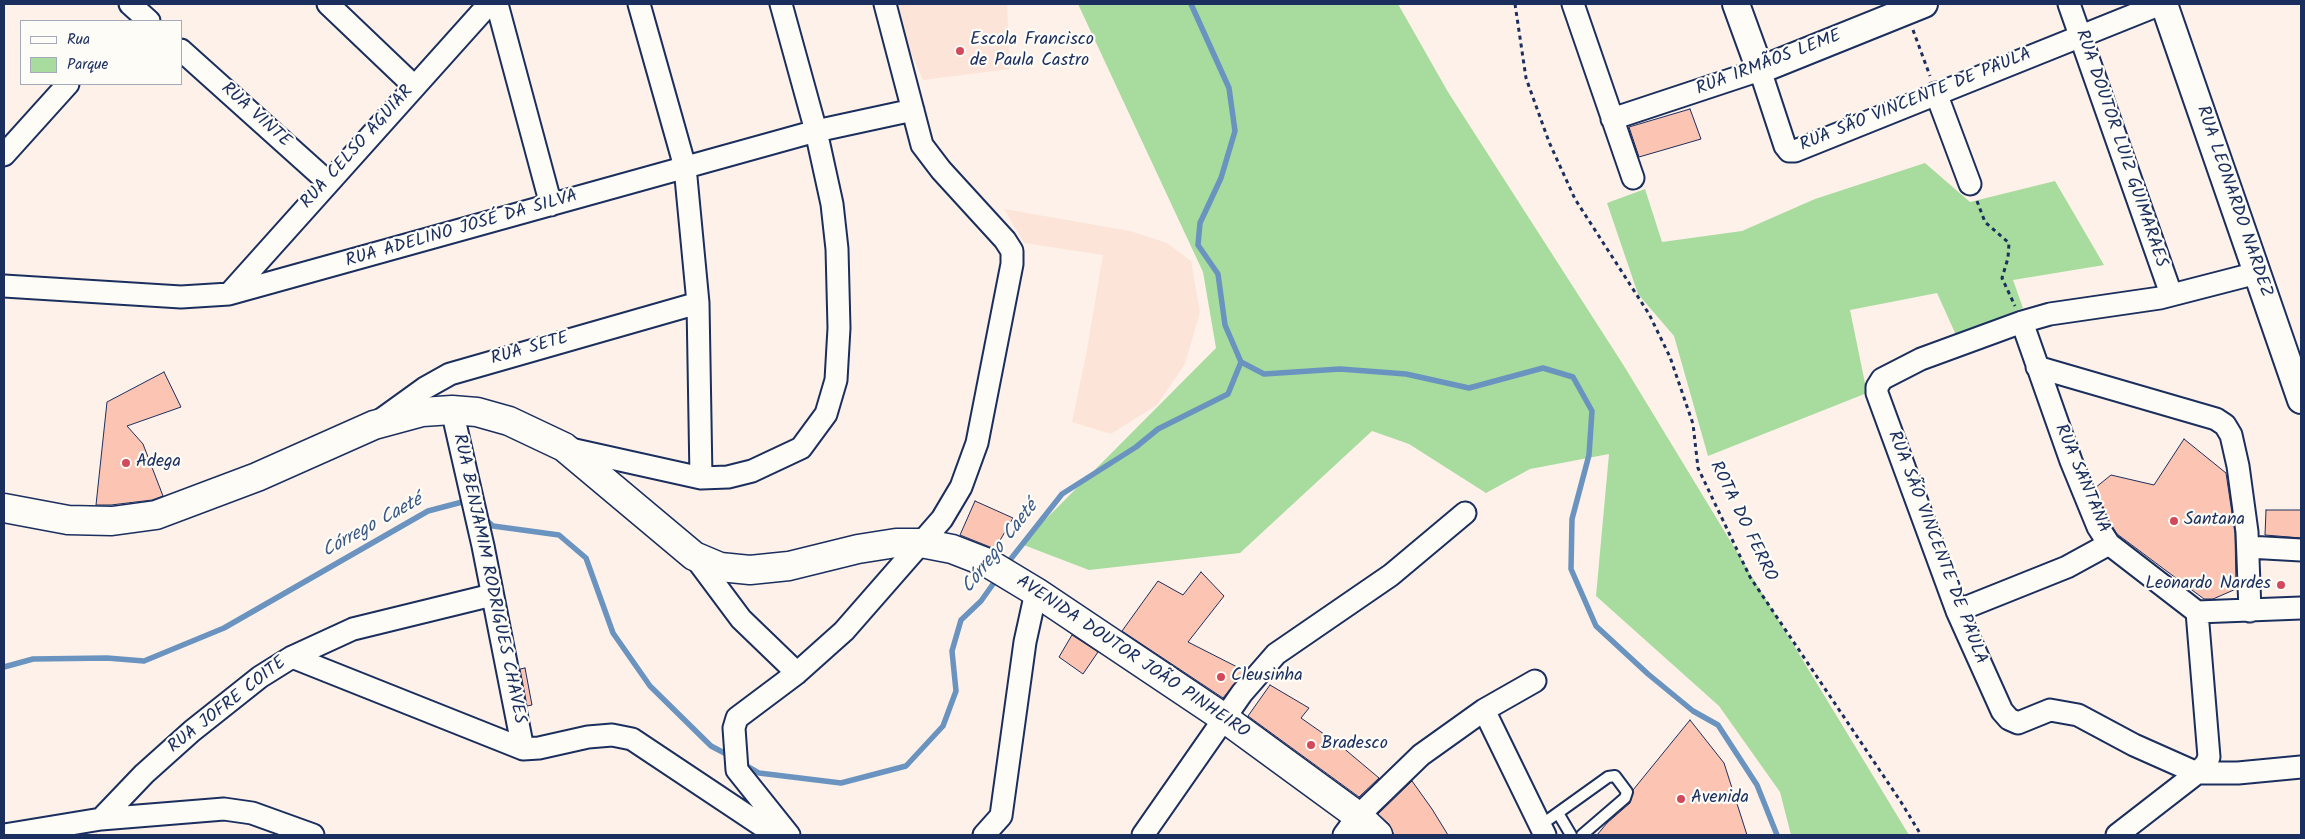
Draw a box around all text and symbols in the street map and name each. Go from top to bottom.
legend [20,20,182,85]
street label: RUA IRMÃOS LEME [1693,26,1845,102]
street label: RUA DOUTOR LUIZ GUIMARAES [2069,27,2171,271]
text: Rua [67,28,90,52]
place label: Escola Francisco de Paula Castro [970,30,1094,72]
marker: Escola Francisco de Paula Castro [954,45,966,57]
street label: RUA SÃO VINCENTE DE PAULA [1797,45,2035,157]
text: Parque [67,53,108,77]
street label: RUA VINTE [215,79,295,153]
street label: RUA CELSO AGUIAR [297,82,419,214]
street label: RUA LEONARDO NARDEZ [2190,103,2276,301]
street label: RUA ADELINO JOSÉ DA SILVA [343,186,581,274]
street label: RUA SETE [489,329,571,371]
street label: RUA SANTANA [2048,421,2114,537]
street label: RUA SÃO VINCENTE DE PAULA [1881,428,1991,668]
street label: RUA BENJAMIM RODRIGUES CHAVES [447,432,529,726]
place label: Adega [136,452,181,474]
marker: Adega [120,457,132,469]
street label: ROTA DO FERRO [1704,458,1780,586]
water label: Córrego Caeté [319,490,427,564]
water label: Córrego Caeté [958,497,1044,599]
place label: Santana [2184,510,2245,532]
marker: Santana [2168,515,2180,527]
street label: AVENIDA DOUTOR JOÃO PINHEIRO [1011,572,1253,744]
place label: Leonardo Nardes [2145,574,2271,596]
marker: Leonardo Nardes [2275,579,2287,591]
street label: RUA JOFRE COITE [165,653,291,759]
place label: Cleusinha [1231,666,1303,688]
marker: Cleusinha [1215,671,1227,683]
place label: Bradesco [1321,734,1388,756]
marker: Bradesco [1305,739,1317,751]
place label: Avenida [1691,788,1749,810]
marker: Avenida [1675,793,1687,805]

